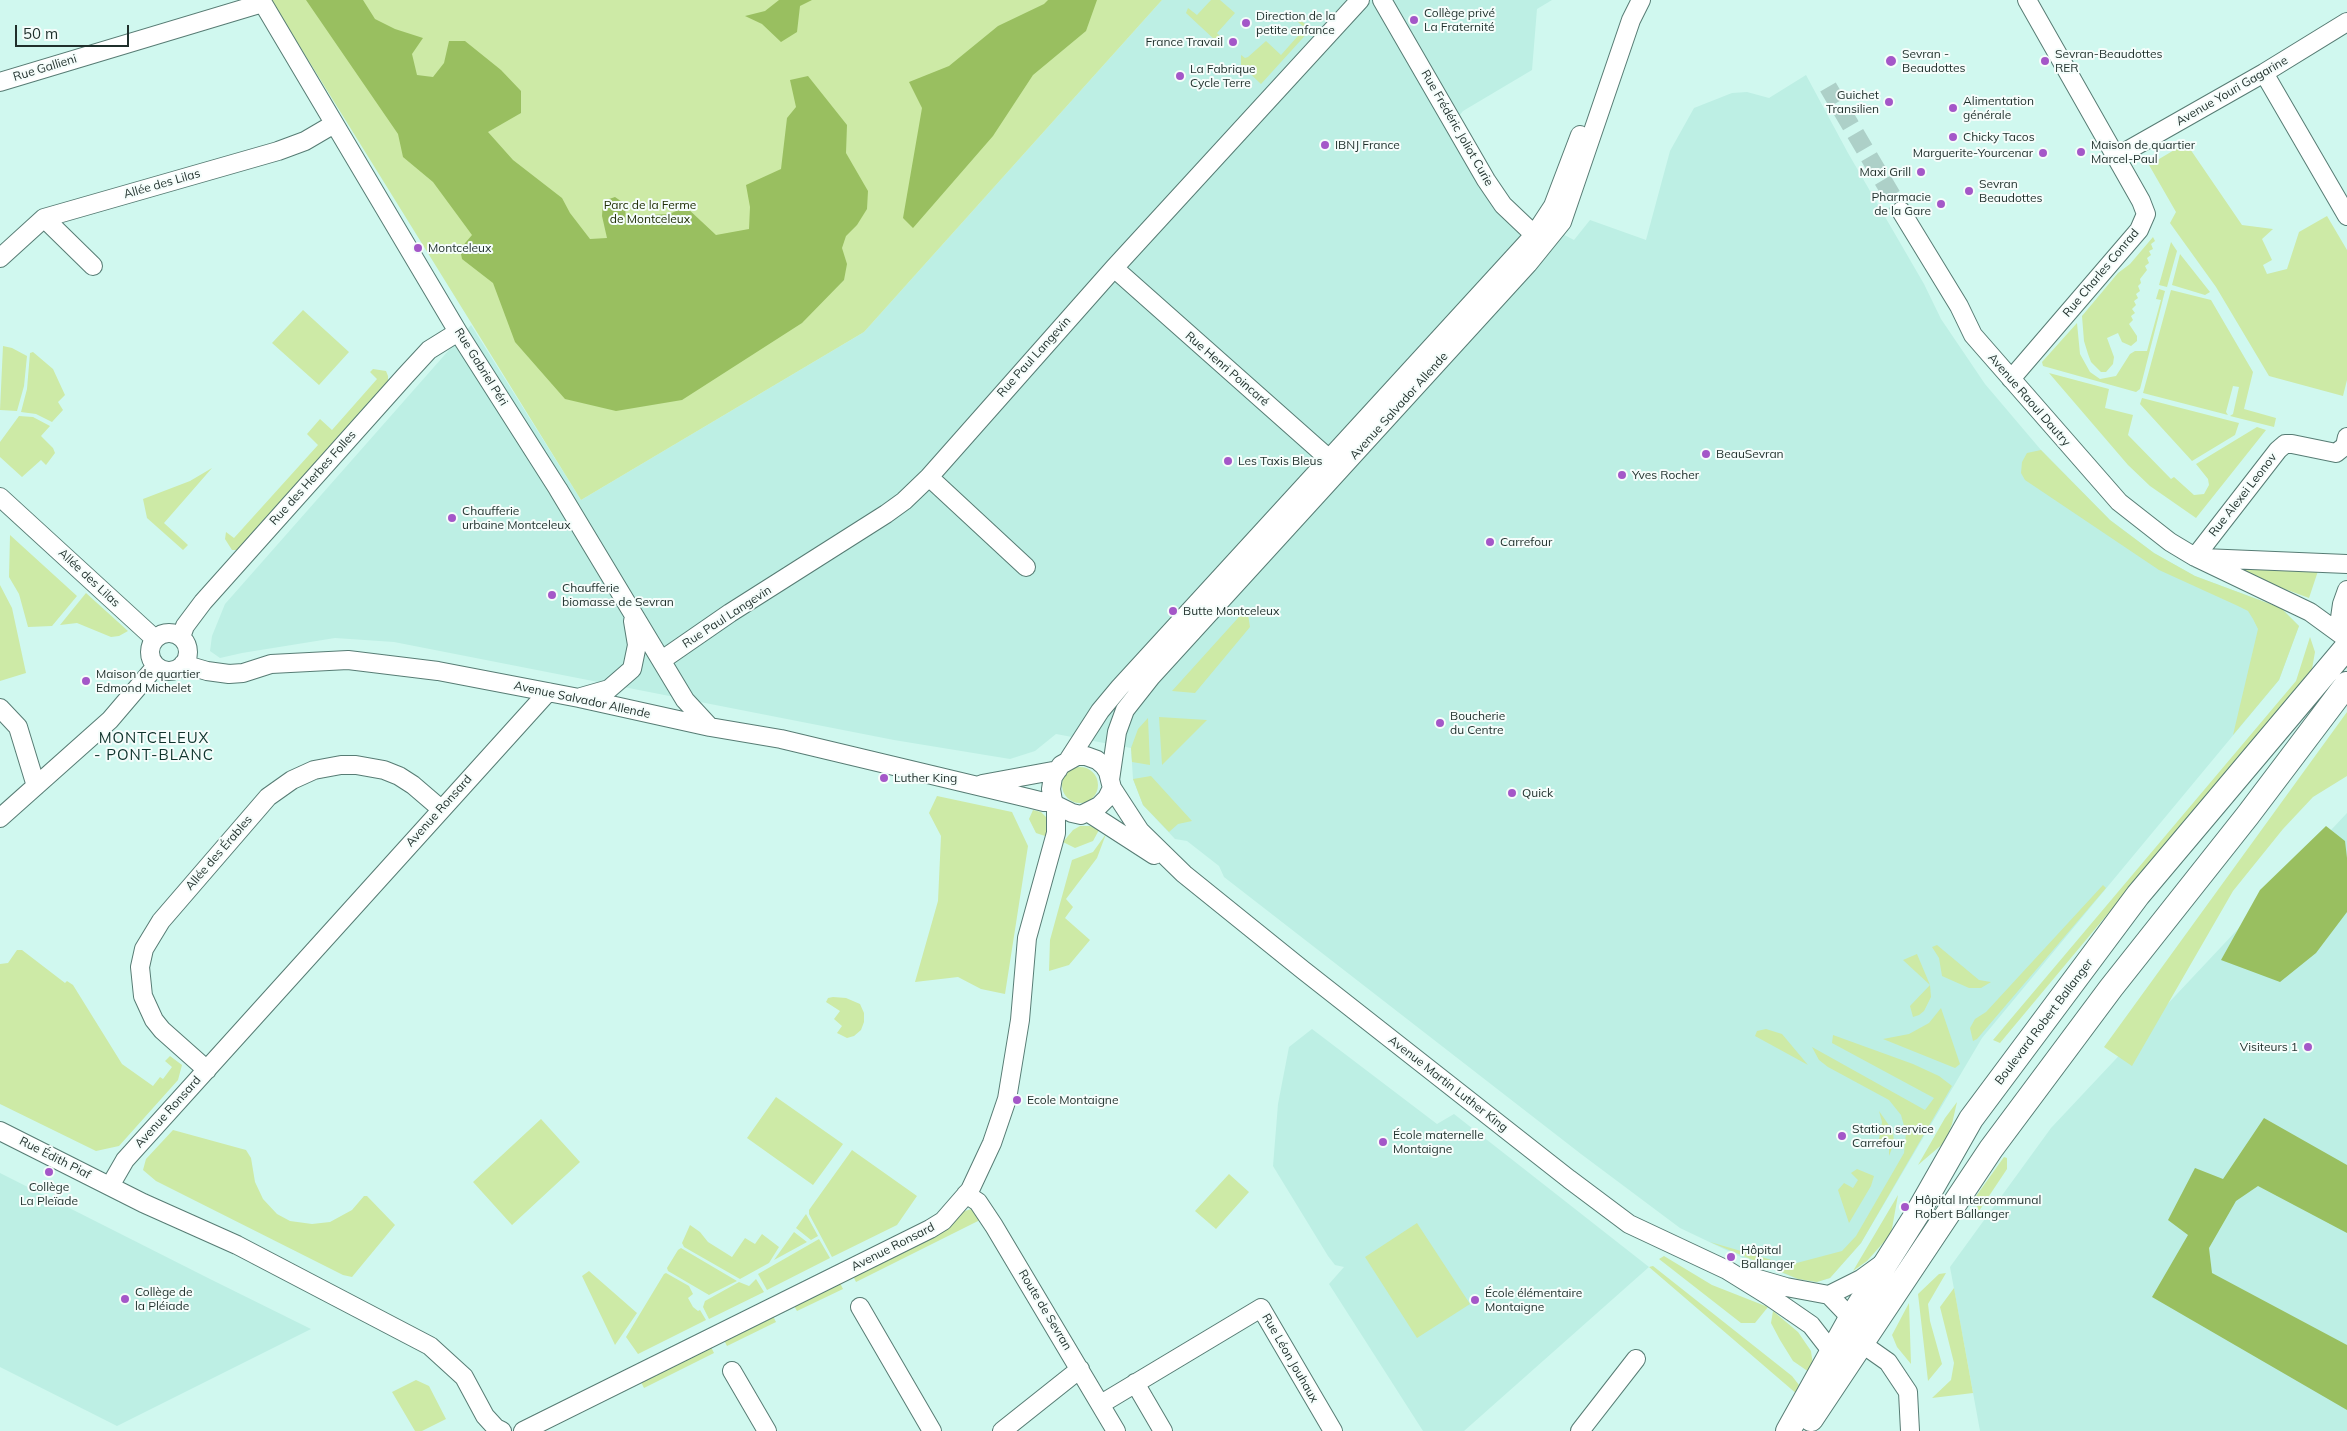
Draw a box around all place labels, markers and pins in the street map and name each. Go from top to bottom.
place label: Collège privé La Fraternité [1424,6,1495,34]
place label: Direction de la petite enfance [1256,9,1336,37]
marker: Collège privé La Fraternité [1408,14,1420,26]
marker: Direction de la petite enfance [1240,17,1252,29]
place label: France Travail [1145,35,1223,49]
marker: France Travail [1227,36,1239,48]
place label: Sevran - Beaudottes [1902,47,1965,75]
place label: Sevran-Beaudottes RER [2055,47,2162,75]
marker: Sevran - Beaudottes [1884,54,1898,68]
marker: Sevran-Beaudottes RER [2039,55,2051,67]
place label: La Fabrique Cycle Terre [1190,62,1256,90]
marker: La Fabrique Cycle Terre [1174,70,1186,82]
place label: Guichet Transilien [1826,88,1879,116]
place label: Alimentation générale [1963,94,2034,122]
marker: Guichet Transilien [1883,96,1895,108]
marker: Alimentation générale [1947,102,1959,114]
place label: Chicky Tacos [1963,130,2035,144]
marker: Chicky Tacos [1947,131,1959,143]
place label: IBNJ France [1335,138,1400,152]
place label: Maison de quartier Marcel-Paul [2091,138,2195,166]
marker: IBNJ France [1319,139,1331,151]
place label: Marguerite-Yourcenar [1913,146,2033,160]
marker: Maison de quartier Marcel-Paul [2075,146,2087,158]
marker: Marguerite-Yourcenar [2037,147,2049,159]
place label: Maxi Grill [1859,165,1911,179]
marker: Maxi Grill [1915,166,1927,178]
place label: Sevran Beaudottes [1979,177,2042,205]
marker: Sevran Beaudottes [1963,185,1975,197]
place label: Pharmacie de la Gare [1872,190,1931,218]
marker: Pharmacie de la Gare [1935,198,1947,210]
place label: Montceleux [428,241,491,255]
marker: Montceleux [412,242,424,254]
place label: BeauSevran [1716,447,1784,461]
marker: BeauSevran [1700,448,1712,460]
place label: Les Taxis Bleus [1238,454,1322,468]
marker: Les Taxis Bleus [1222,455,1234,467]
place label: Yves Rocher [1632,468,1699,482]
marker: Yves Rocher [1616,469,1628,481]
place label: Chaufferie urbaine Montceleux [462,504,571,532]
marker: Chaufferie urbaine Montceleux [446,512,458,524]
place label: Carrefour [1500,535,1552,549]
marker: Carrefour [1484,536,1496,548]
place label: Chaufferie biomasse de Sevran [562,581,674,609]
marker: Chaufferie biomasse de Sevran [546,589,558,601]
place label: Butte Montceleux [1183,604,1279,618]
marker: Butte Montceleux [1167,605,1179,617]
place label: Maison de quartier Edmond Michelet [96,667,200,695]
marker: Maison de quartier Edmond Michelet [80,675,92,687]
place label: Boucherie du Centre [1450,709,1505,737]
marker: Boucherie du Centre [1434,717,1446,729]
place label: Luther King [894,771,957,785]
marker: Luther King [878,772,890,784]
place label: Quick [1522,786,1553,800]
marker: Quick [1506,787,1518,799]
place label: Visiteurs 1 [2240,1040,2298,1054]
marker: Visiteurs 1 [2302,1041,2314,1053]
place label: Ecole Montaigne [1027,1093,1118,1107]
marker: Ecole Montaigne [1011,1094,1023,1106]
place label: Station service Carrefour [1852,1122,1934,1150]
place label: École maternelle Montaigne [1393,1128,1484,1156]
marker: Station service Carrefour [1836,1130,1848,1142]
marker: École maternelle Montaigne [1377,1136,1389,1148]
marker: Collège La Pleïade [43,1166,55,1178]
place label: Collège La Pleïade [20,1180,78,1208]
place label: Hôpital Intercommunal Robert Ballanger [1915,1193,2041,1221]
marker: Hôpital Intercommunal Robert Ballanger [1899,1201,1911,1213]
place label: Hôpital Ballanger [1741,1243,1794,1271]
marker: Hôpital Ballanger [1725,1251,1737,1263]
place label: Collège de la Pléiade [135,1285,193,1313]
place label: École élémentaire Montaigne [1485,1286,1582,1314]
marker: Collège de la Pléiade [119,1293,131,1305]
marker: École élémentaire Montaigne [1469,1294,1481,1306]

